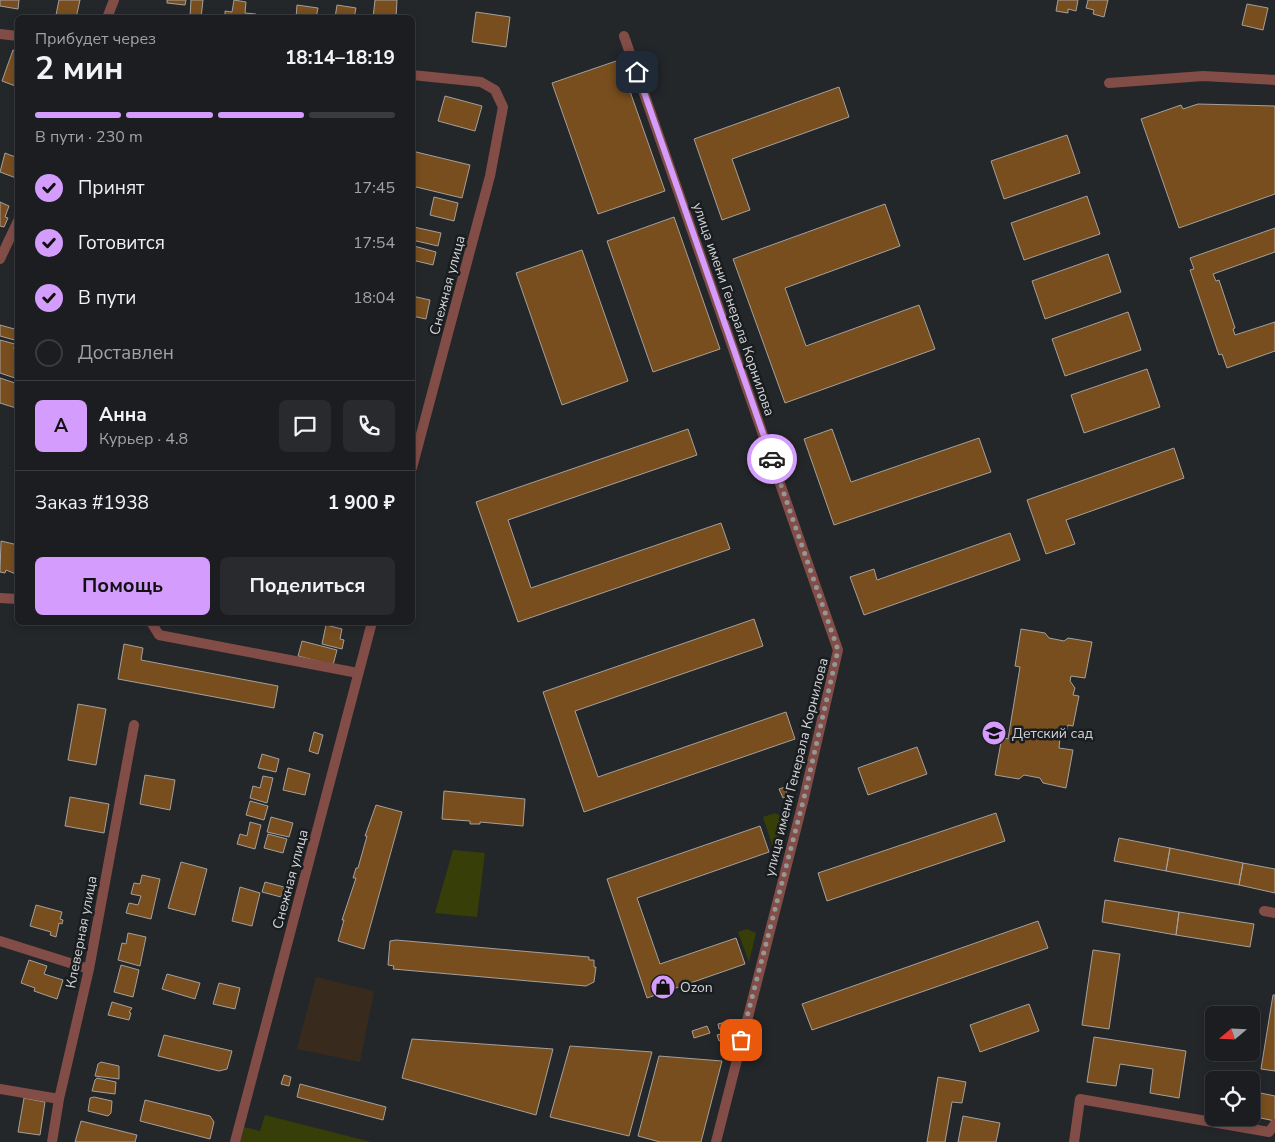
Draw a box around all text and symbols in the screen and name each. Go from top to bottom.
text: Прибудет через [35,28,156,50]
text: 18:14–18:19 [285,45,395,71]
text: 2 мин [35,47,124,90]
pin [616,51,658,93]
icon: home [623,58,651,86]
text: В пути · 230 m [35,126,143,148]
icon: check [35,174,63,202]
text: Принят [78,175,145,201]
text: 17:45 [353,177,395,199]
street label: улица имени Генерала Корнилова [688,200,779,418]
icon: check [35,229,63,257]
text: Готовится [78,230,165,256]
text: 17:54 [353,232,395,254]
street label: Снежная улица [425,233,470,337]
icon: check [35,284,63,312]
text: В пути [78,285,136,311]
text: 18:04 [353,287,395,309]
text: Доставлен [78,340,174,366]
button: chat [279,400,331,452]
button: phone [343,400,395,452]
text: Анна [99,402,147,428]
text: А [54,413,68,439]
text: Курьер · 4.8 [99,428,188,450]
courier [747,434,797,484]
icon: car [758,445,786,473]
text: Заказ #1938 [35,490,149,516]
text: 1 900 ₽ [328,490,395,516]
button: Помощь [35,557,210,615]
button: Поделиться [220,557,395,615]
street label: улица имени Генерала Корнилова [760,656,833,878]
school or university icon: Детский сад [981,720,1007,746]
place label: Детский сад [1012,724,1093,743]
street label: Снежная улица [268,827,313,931]
street label: Клеверная улица [61,874,102,990]
shop icon: Ozon [650,974,676,1000]
place label: Ozon [680,978,713,997]
north arrow [1205,1006,1260,1061]
map controls [1205,1006,1260,1126]
pin [720,1019,762,1061]
icon: bag [727,1026,755,1054]
button: locate [1205,1071,1260,1126]

